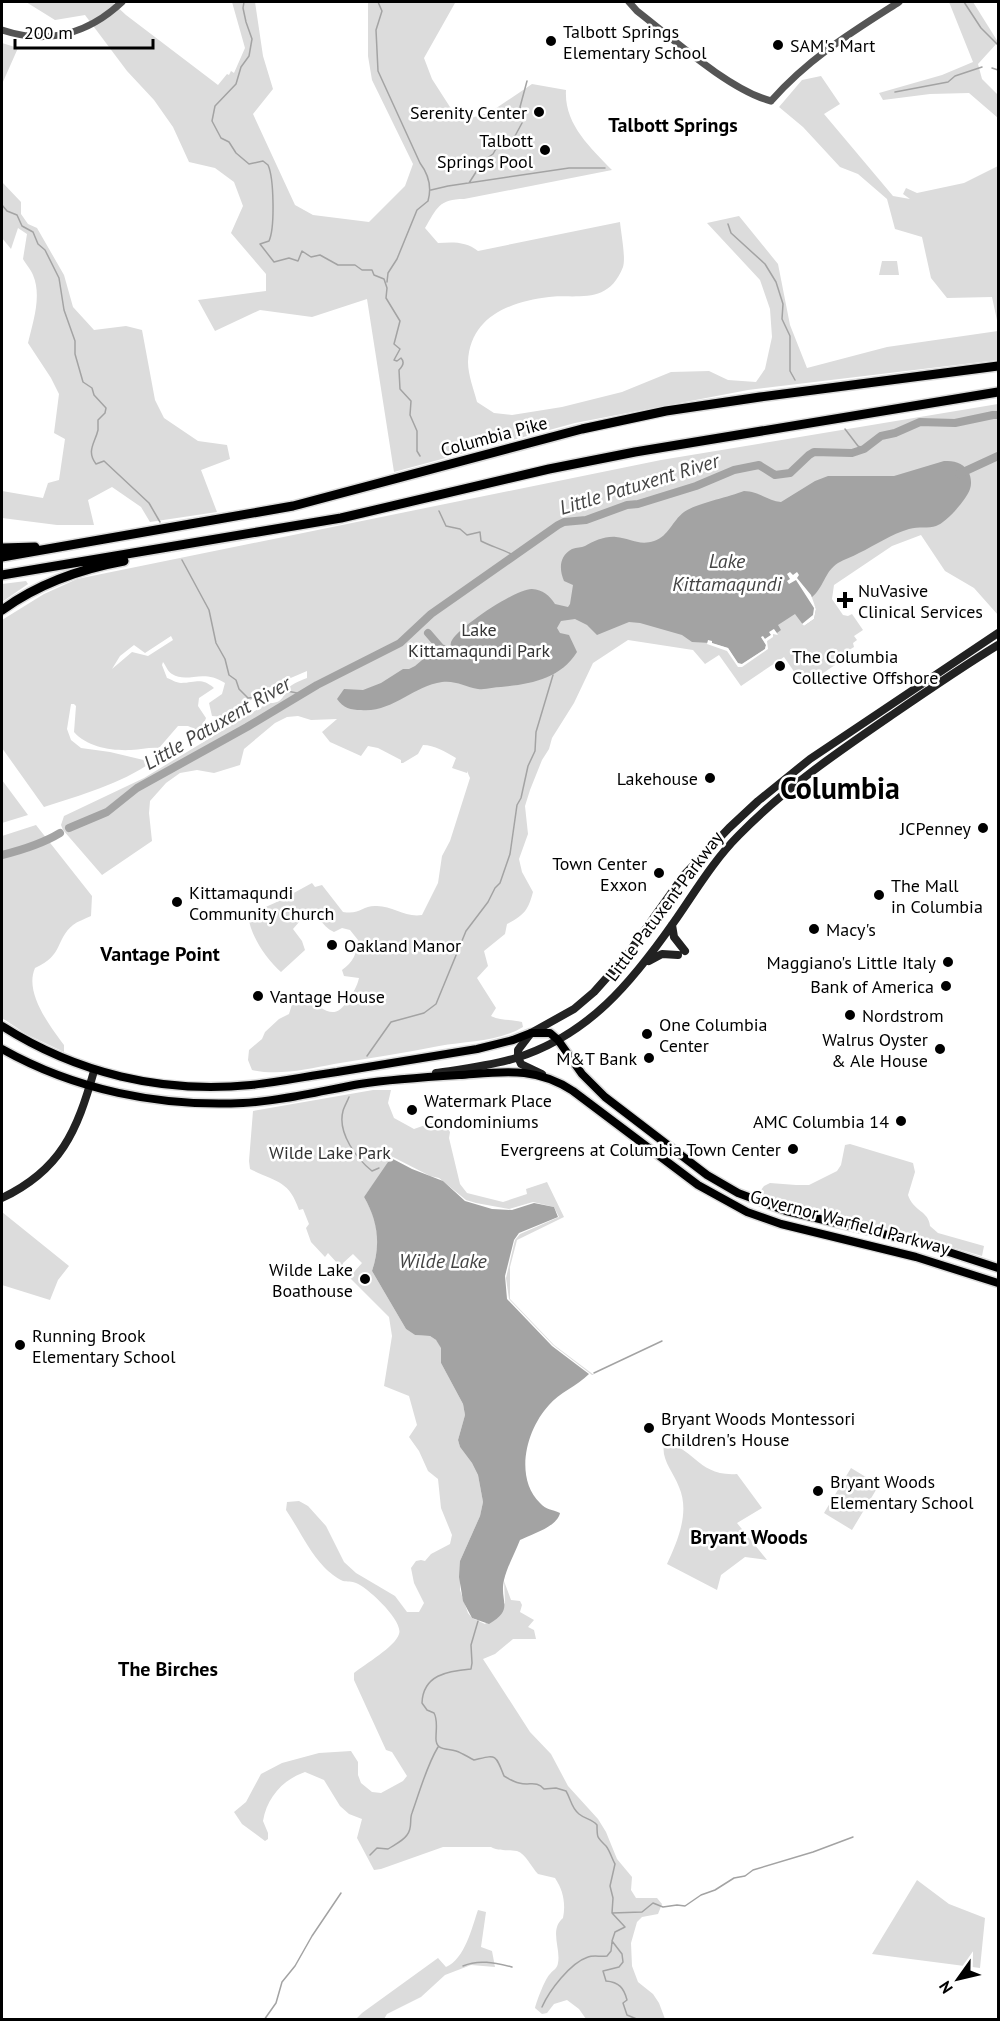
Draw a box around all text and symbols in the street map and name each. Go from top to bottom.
scale bar [15,12,153,50]
place label: Talbott Springs Elementary School [563,20,707,64]
text: 200 m [24,21,73,44]
marker: Talbott Springs Elementary School [544,34,558,48]
place label: SAM's Mart [790,34,875,57]
marker: SAM's Mart [771,38,785,52]
place label: Serenity Center [410,101,527,124]
marker: Serenity Center [532,105,546,119]
district label: Talbott Springs [608,112,738,138]
place label: Talbott Springs Pool [437,129,534,173]
marker: Talbott Springs Pool [538,143,552,157]
street label: Columbia Pike [438,411,550,461]
water label: Little Patuxent River [556,447,723,521]
water label: Lake Kittamaqundi [672,548,783,597]
place label: NuVasive Clinical Services [858,579,983,623]
marker: NuVasive Clinical Services [836,591,854,609]
park label: Lake Kittamaqundi Park [408,618,550,662]
place label: The Columbia Collective Offshore [792,645,938,689]
marker: The Columbia Collective Offshore [773,659,787,673]
water label: Little Patuxent River [139,670,296,776]
place label: Lakehouse [617,767,698,790]
district label: Columbia [780,768,900,807]
marker: Lakehouse [703,771,717,785]
place label: JCPenney [899,817,972,840]
marker: JCPenney [976,821,990,835]
street label: Little Patuxent Parkway [600,826,728,986]
place label: Town Center Exxon [552,852,647,896]
marker: Town Center Exxon [652,866,666,880]
place label: The Mall in Columbia [891,874,983,918]
place label: Kittamaqundi Community Church [189,881,334,925]
marker: The Mall in Columbia [872,888,886,902]
marker: Kittamaqundi Community Church [170,895,184,909]
place label: Macy's [826,918,876,941]
marker: Macy's [807,922,821,936]
place label: Oakland Manor [344,934,461,957]
marker: Oakland Manor [325,938,339,952]
district label: Vantage Point [99,941,220,967]
place label: Maggiano's Little Italy [767,951,937,974]
marker: Maggiano's Little Italy [941,955,955,969]
place label: Bank of America [810,975,934,998]
marker: Bank of America [939,979,953,993]
place label: Vantage House [269,985,385,1008]
marker: Vantage House [251,989,265,1003]
place label: Nordstrom [862,1004,944,1027]
marker: Nordstrom [843,1008,857,1022]
place label: One Columbia Center [659,1013,767,1057]
marker: One Columbia Center [640,1027,654,1041]
place label: Walrus Oyster & Ale House [822,1028,928,1072]
marker: Walrus Oyster & Ale House [933,1042,947,1056]
place label: M&T Bank [556,1047,637,1070]
marker: M&T Bank [642,1051,656,1065]
place label: Watermark Place Condominiums [424,1089,552,1133]
marker: Watermark Place Condominiums [405,1103,419,1117]
place label: AMC Columbia 14 [753,1110,889,1133]
marker: AMC Columbia 14 [894,1114,908,1128]
place label: Evergreens at Columbia Town Center [500,1138,781,1161]
park label: Wilde Lake Park [269,1141,391,1164]
marker: Evergreens at Columbia Town Center [786,1142,800,1156]
street label: Governor Warfield Parkway [748,1184,953,1260]
water label: Wilde Lake [399,1248,488,1274]
place label: Wilde Lake Boathouse [269,1258,353,1302]
marker: Wilde Lake Boathouse [358,1272,372,1286]
place label: Running Brook Elementary School [32,1324,176,1368]
marker: Running Brook Elementary School [13,1338,27,1352]
place label: Bryant Woods Montessori Children's House [661,1407,855,1451]
marker: Bryant Woods Montessori Children's House [642,1421,656,1435]
place label: Bryant Woods Elementary School [830,1470,974,1514]
marker: Bryant Woods Elementary School [811,1484,825,1498]
district label: Bryant Woods [690,1524,808,1550]
district label: The Birches [118,1656,218,1682]
north arrow [928,1949,988,2009]
text: N [934,1977,957,1997]

